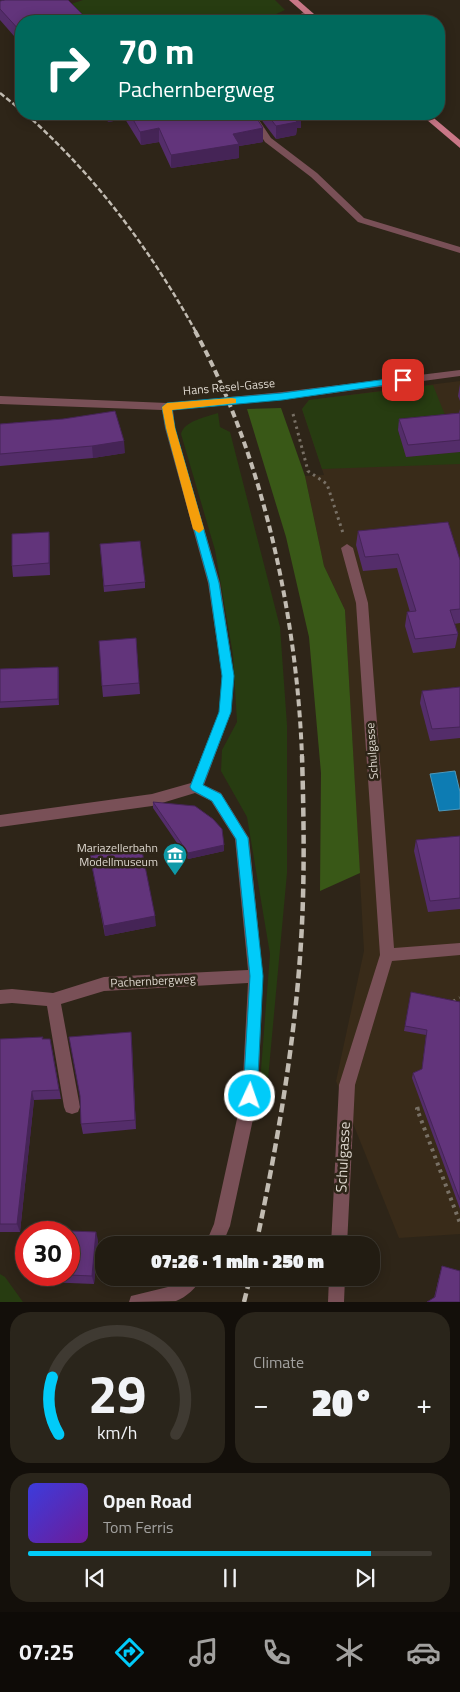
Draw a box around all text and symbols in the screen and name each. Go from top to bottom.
text: 70 m [118,24,194,78]
icon: right [35,35,100,100]
text: Pachernbergweg [118,72,274,106]
pin [382,359,424,401]
icon: arrive [389,366,417,394]
street label: Hans Resel-Gasse [182,373,276,400]
street label: Schulgasse [360,722,383,780]
place label: Mariazellerbahn Modellmuseum [77,838,158,871]
museum icon: Mariazellerbahn Modellmuseum [162,842,188,876]
street label: Pachernbergweg [110,969,196,992]
position arrow [223,1069,275,1121]
street label: Schulgasse [329,1121,356,1193]
speed limit sign: 30 [15,1221,80,1286]
text: 07:26 · 1 min · 250 m [151,1246,324,1275]
text: Climate [253,1350,304,1374]
text: 29 [88,1354,147,1433]
text: 20° [311,1373,374,1431]
text: − [253,1382,269,1425]
text: + [416,1382,432,1425]
text: km/h [97,1419,138,1446]
text: Open Road [103,1486,192,1515]
text: Tom Ferris [103,1515,174,1539]
icon: previous [81,1564,109,1592]
icon: pause [216,1564,244,1592]
icon: next [351,1564,379,1592]
text: 07:25 [19,1635,74,1669]
icon: directions [112,1635,147,1670]
icon: music [186,1635,221,1670]
icon: phone [259,1635,294,1670]
icon: climate [332,1635,367,1670]
icon: car [406,1635,441,1670]

